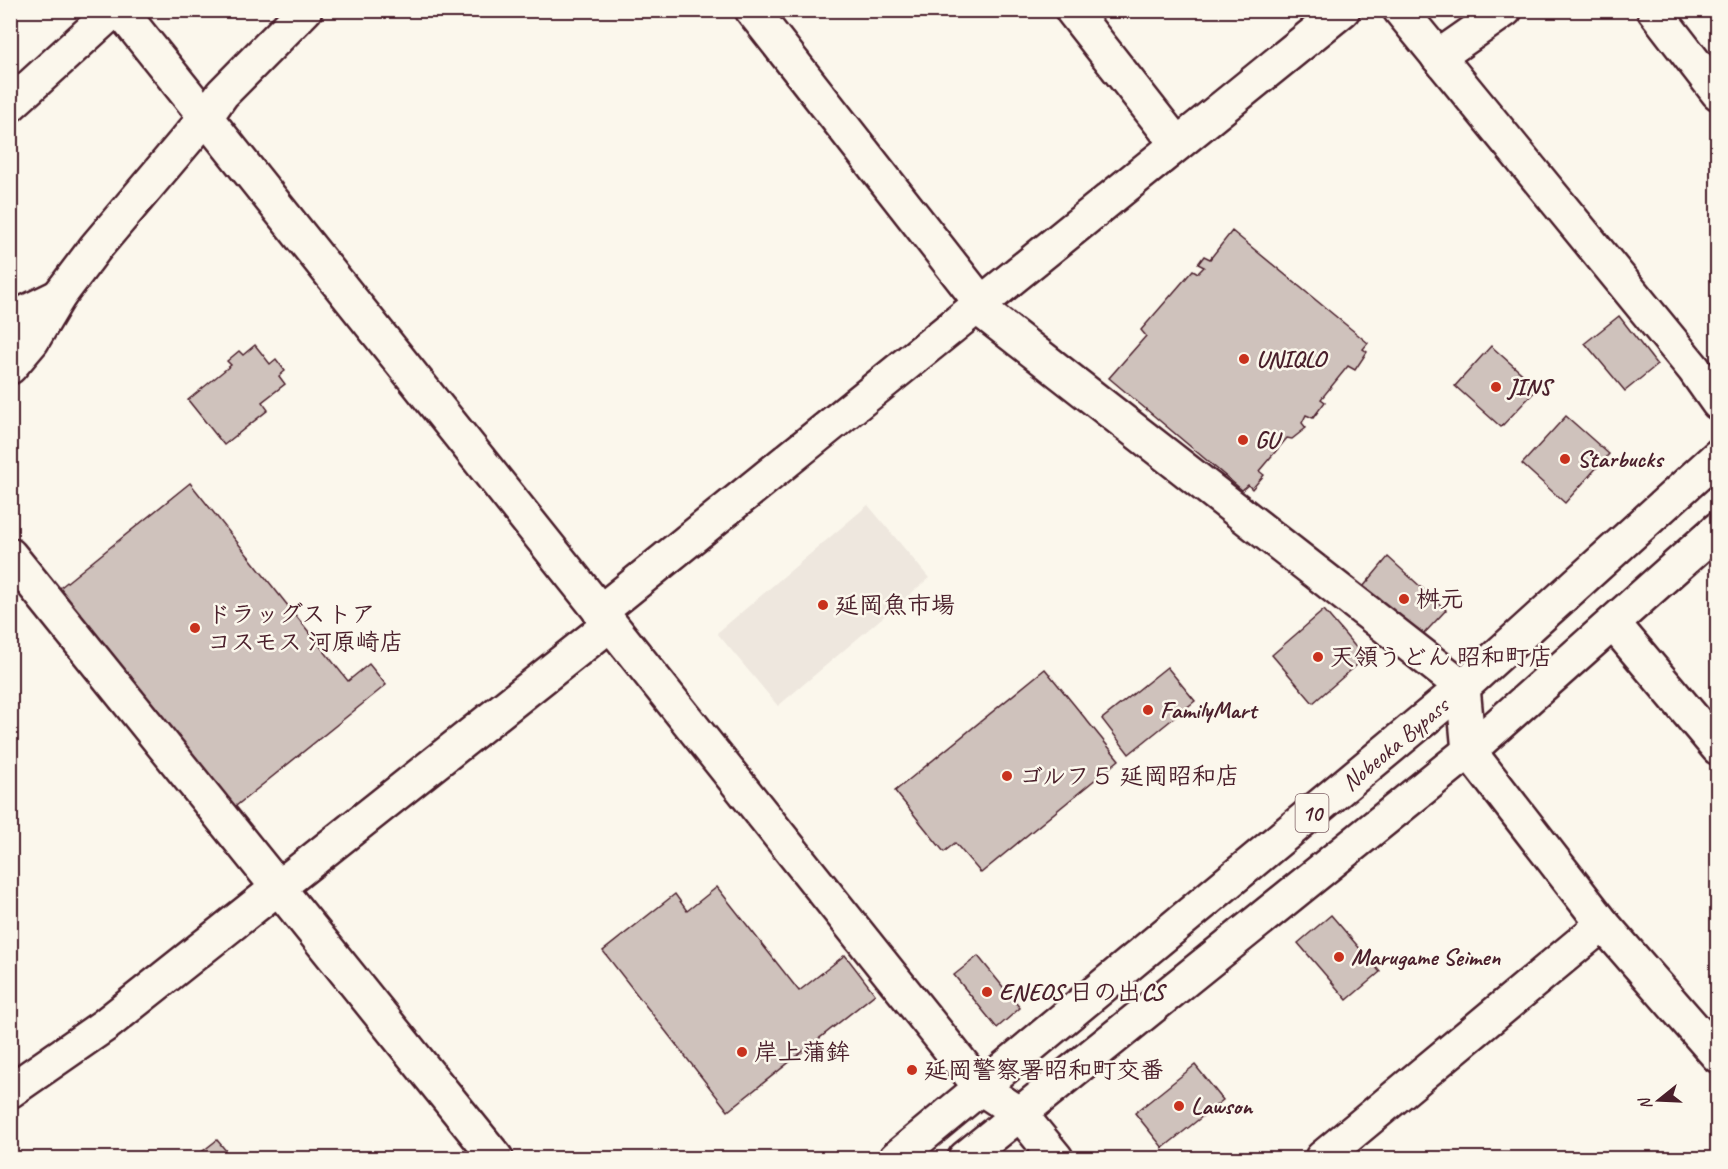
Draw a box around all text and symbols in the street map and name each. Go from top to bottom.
place label: UNIQLO [1256,344,1328,374]
marker: UNIQLO [1237,352,1251,366]
place label: JINS [1506,372,1555,402]
marker: JINS [1489,380,1503,394]
place label: GU [1255,425,1284,455]
marker: GU [1236,433,1250,447]
place label: Starbucks [1577,444,1665,474]
marker: Starbucks [1558,452,1572,466]
place label: 桝元 [1416,584,1464,614]
place label: 延岡魚市場 [835,590,955,620]
marker: 桝元 [1397,592,1411,606]
marker: 延岡魚市場 [816,598,830,612]
place label: ドラッグストア コスモス 河原崎店 [207,599,404,657]
marker: ドラッグストア コスモス 河原崎店 [188,621,202,635]
place label: 天領うどん 昭和町店 [1330,642,1553,672]
marker: 天領うどん 昭和町店 [1311,650,1325,664]
street label: Nobeoka Bypass [1335,689,1456,797]
place label: FamilyMart [1160,695,1259,725]
marker: FamilyMart [1141,703,1155,717]
place label: ゴルフ５ 延岡昭和店 [1019,761,1240,791]
marker: ゴルフ５ 延岡昭和店 [1000,769,1014,783]
road number: 10 [1296,794,1328,832]
place label: Marugame Seimen [1351,942,1501,972]
marker: Marugame Seimen [1332,950,1346,964]
place label: ENEOS 日の出CS [999,977,1168,1007]
marker: ENEOS 日の出CS [980,985,994,999]
place label: 岸上蒲鉾 [754,1037,850,1067]
marker: 岸上蒲鉾 [735,1045,749,1059]
place label: 延岡警察署昭和町交番 [924,1055,1164,1085]
marker: 延岡警察署昭和町交番 [905,1063,919,1077]
north arrow [1629,1070,1689,1130]
place label: Lawson [1191,1091,1254,1121]
text: N [1634,1094,1657,1112]
marker: Lawson [1172,1099,1186,1113]

